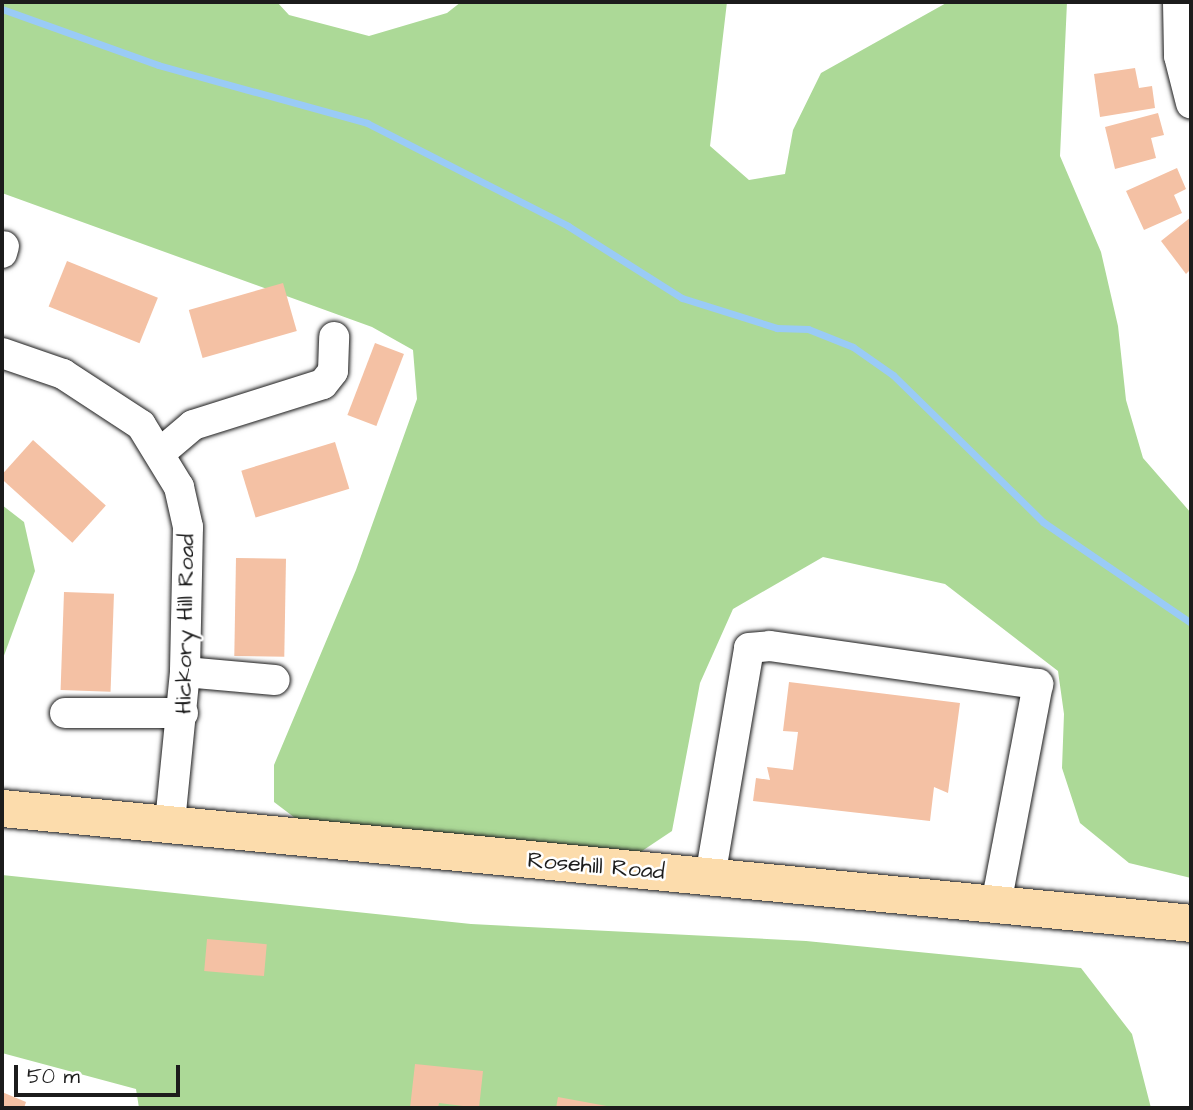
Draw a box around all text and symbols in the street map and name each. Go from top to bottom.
street label: Hickory Hill Road [170,534,200,714]
street label: Rosehill Road [526,846,666,886]
scale bar [18,1050,184,1094]
text: 50 m [27,1062,80,1091]

